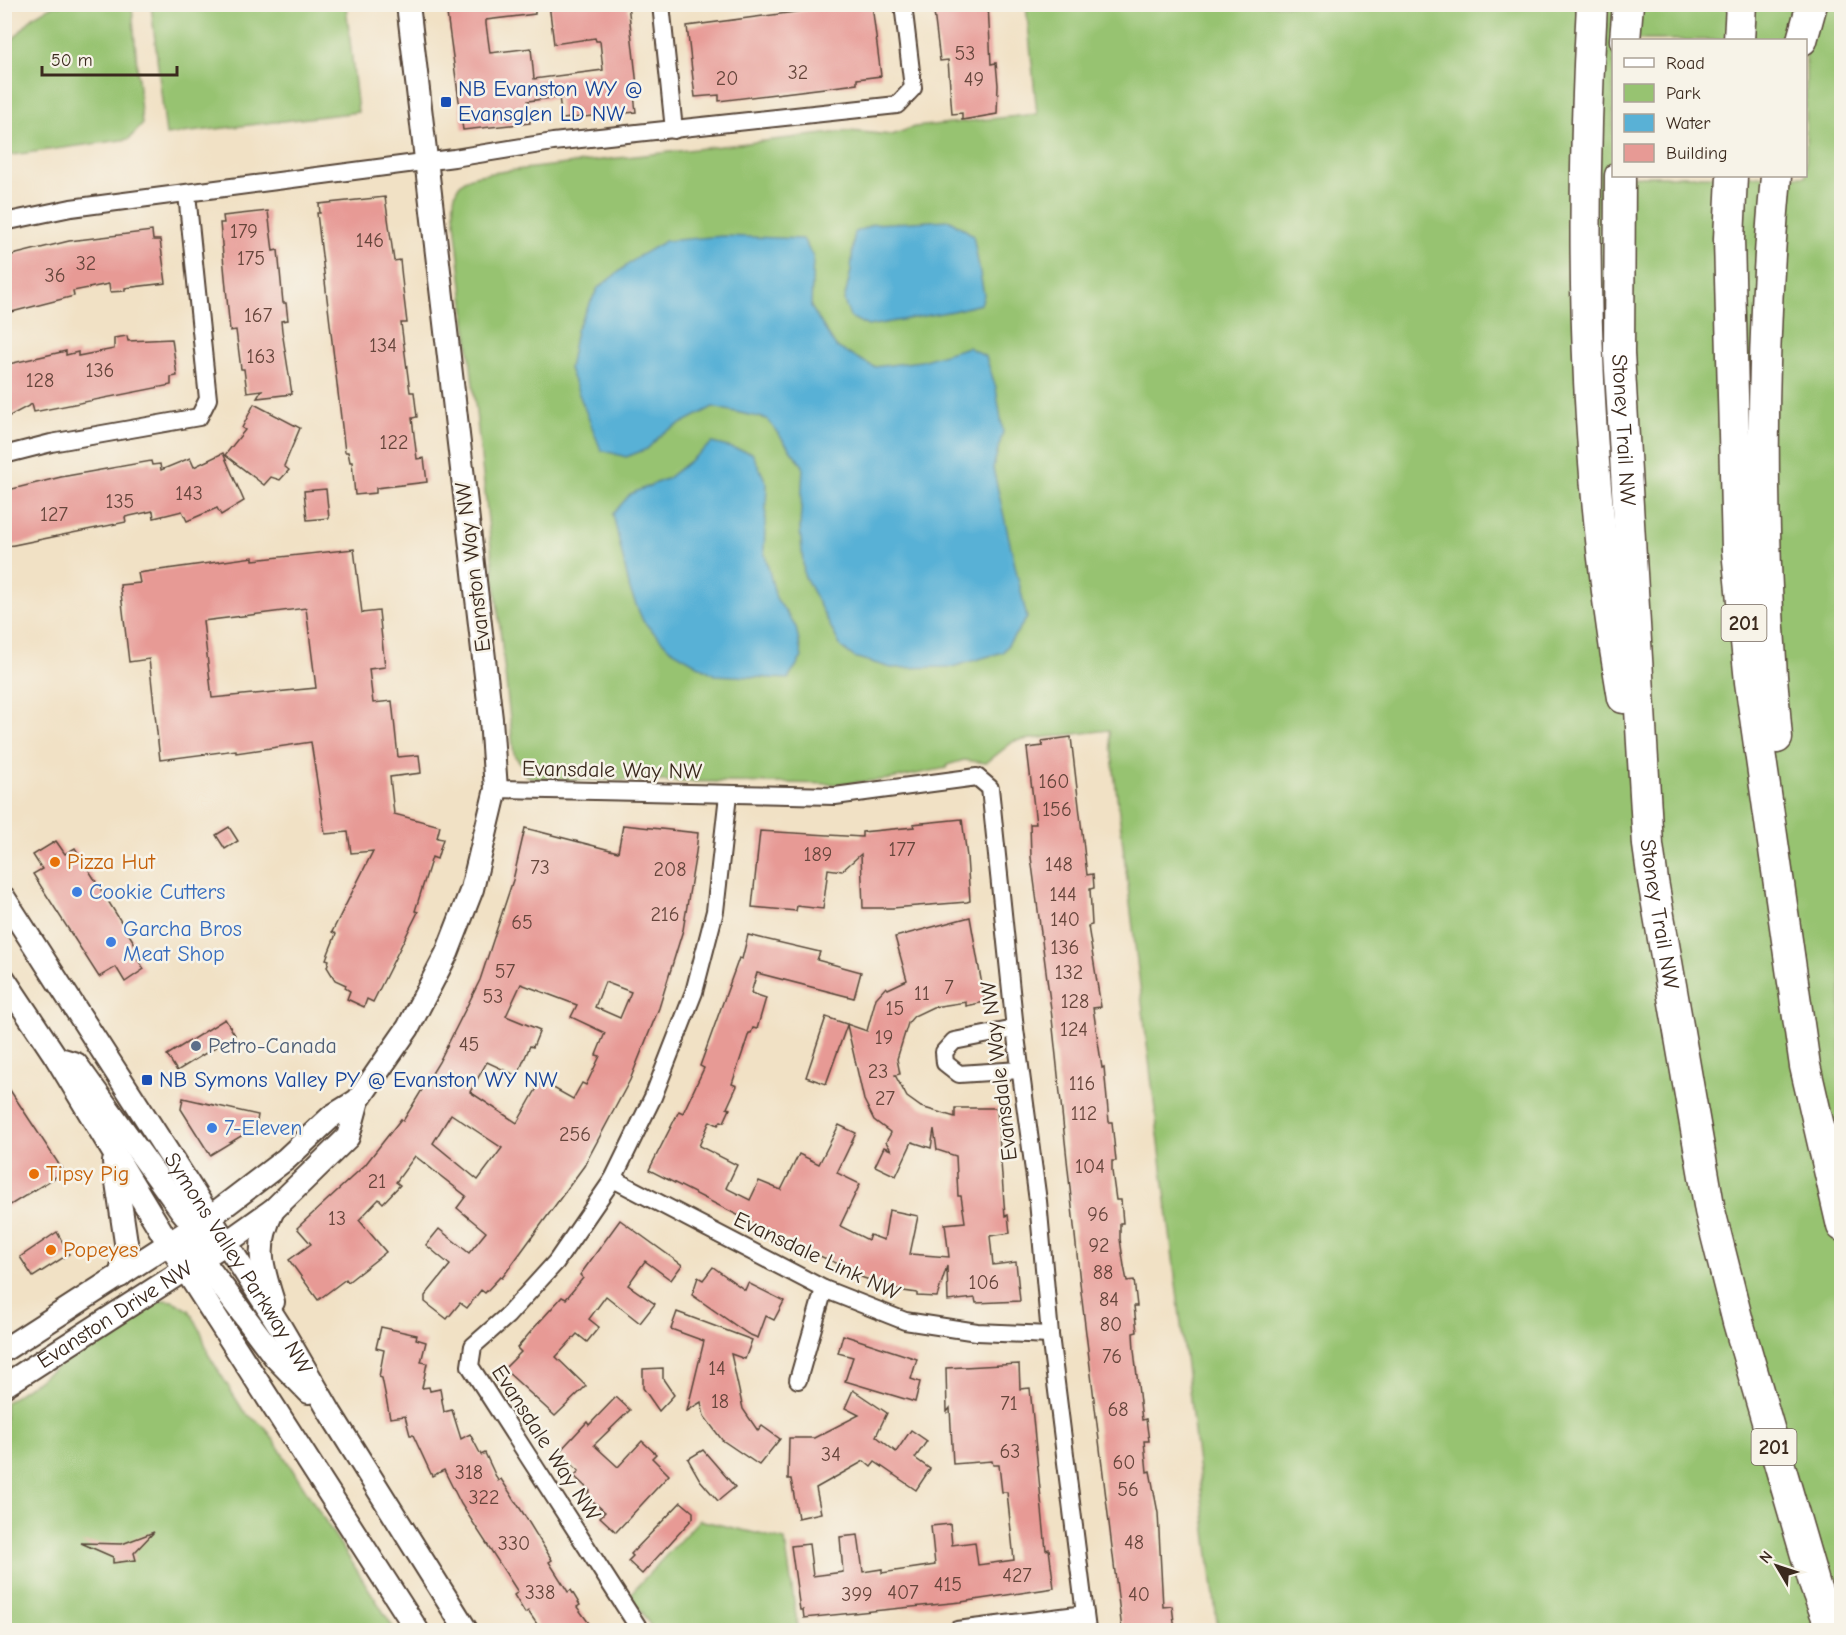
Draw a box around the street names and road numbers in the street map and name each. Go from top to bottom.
street label: Stoney Trail NW [1606,353,1641,506]
street label: Evanston Way NW [450,480,496,654]
road number: 201 [1722,605,1766,641]
street label: Evansdale Way NW [522,755,702,785]
street label: Stoney Trail NW [1634,838,1684,991]
street label: Evansdale Way NW [975,980,1023,1162]
street label: Symons Valley Parkway NW [158,1148,318,1379]
street label: Evansdale Link NW [730,1206,904,1306]
street label: Evanston Drive NW [32,1255,198,1374]
street label: Evansdale Way NW [486,1360,606,1526]
road number: 201 [1752,1429,1796,1465]

